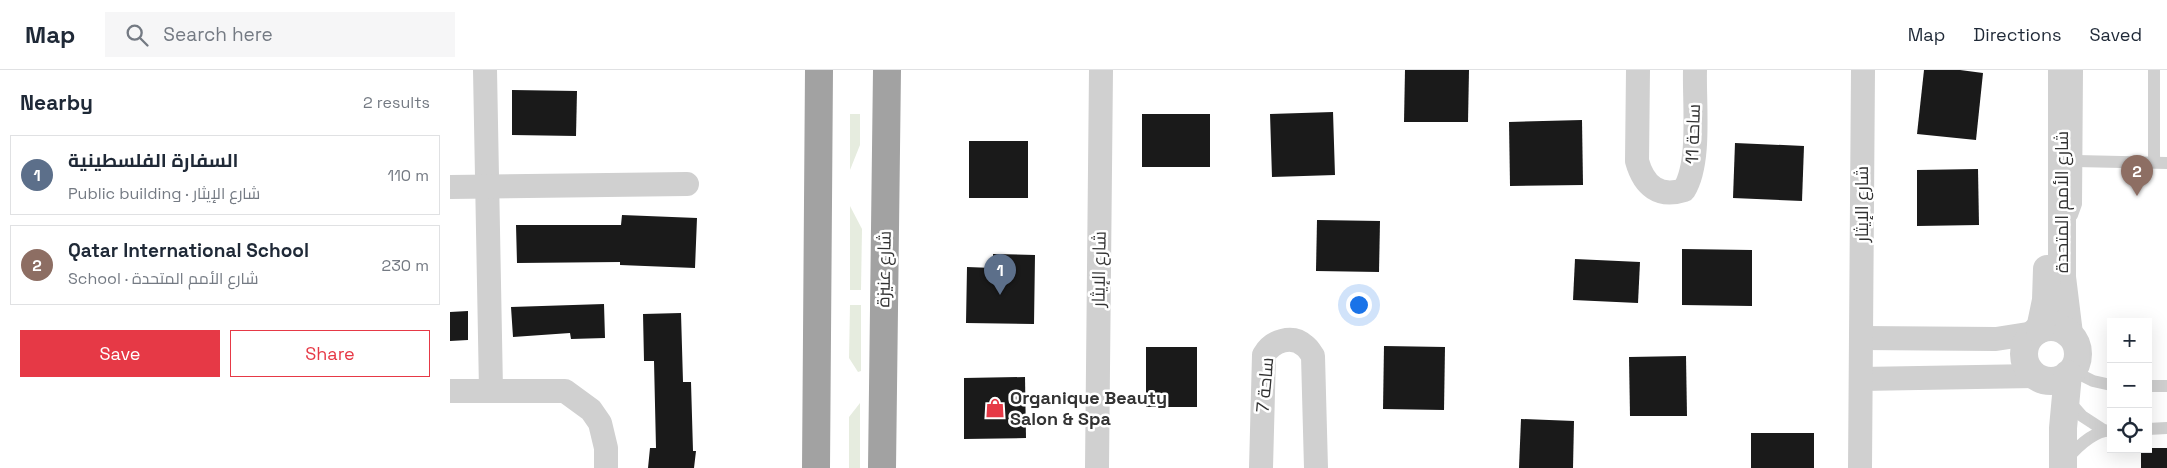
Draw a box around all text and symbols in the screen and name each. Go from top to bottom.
search box [105,12,455,57]
text: Map [25,19,75,50]
icon: search [123,21,151,49]
text: Search here [163,22,273,47]
text: Map [1908,23,1945,46]
text: Directions [1973,23,2062,46]
text: Saved [2090,23,2142,46]
text: Nearby [20,89,93,116]
text: 2 results [363,92,430,113]
street label: ساحة 11 [1680,103,1705,165]
street label: شارع الأمم المتحدة [2050,131,2074,273]
text: السفارة الفلسطينية [68,148,238,173]
pin: 2 [2121,155,2153,196]
text: 1 [33,165,41,186]
text: 110 m [387,165,429,186]
street label: شارع الإيثار [1850,166,1874,243]
text: Public building · شارع الإيثار [68,183,260,204]
street label: شارع عنيزة [871,230,897,308]
street label: شارع الإيثار [1086,231,1112,308]
text: Qatar International School [68,238,309,263]
pin: 1 [984,254,1016,295]
text: 2 [32,255,42,276]
text: 230 m [382,255,429,276]
text: School · شارع الأمم المتحدة [68,268,259,289]
your location [1346,292,1372,318]
map controls [2107,318,2152,453]
button: + [2107,318,2152,363]
button: Save [20,330,220,377]
button: Share [230,330,430,377]
street label: ساحة 7 [1251,356,1278,414]
button: − [2107,363,2152,408]
place label: Organique Beauty Salon & Spa [1010,386,1167,430]
shop icon: Organique Beauty Salon & Spa [984,397,1006,419]
button: locate [2107,408,2152,453]

